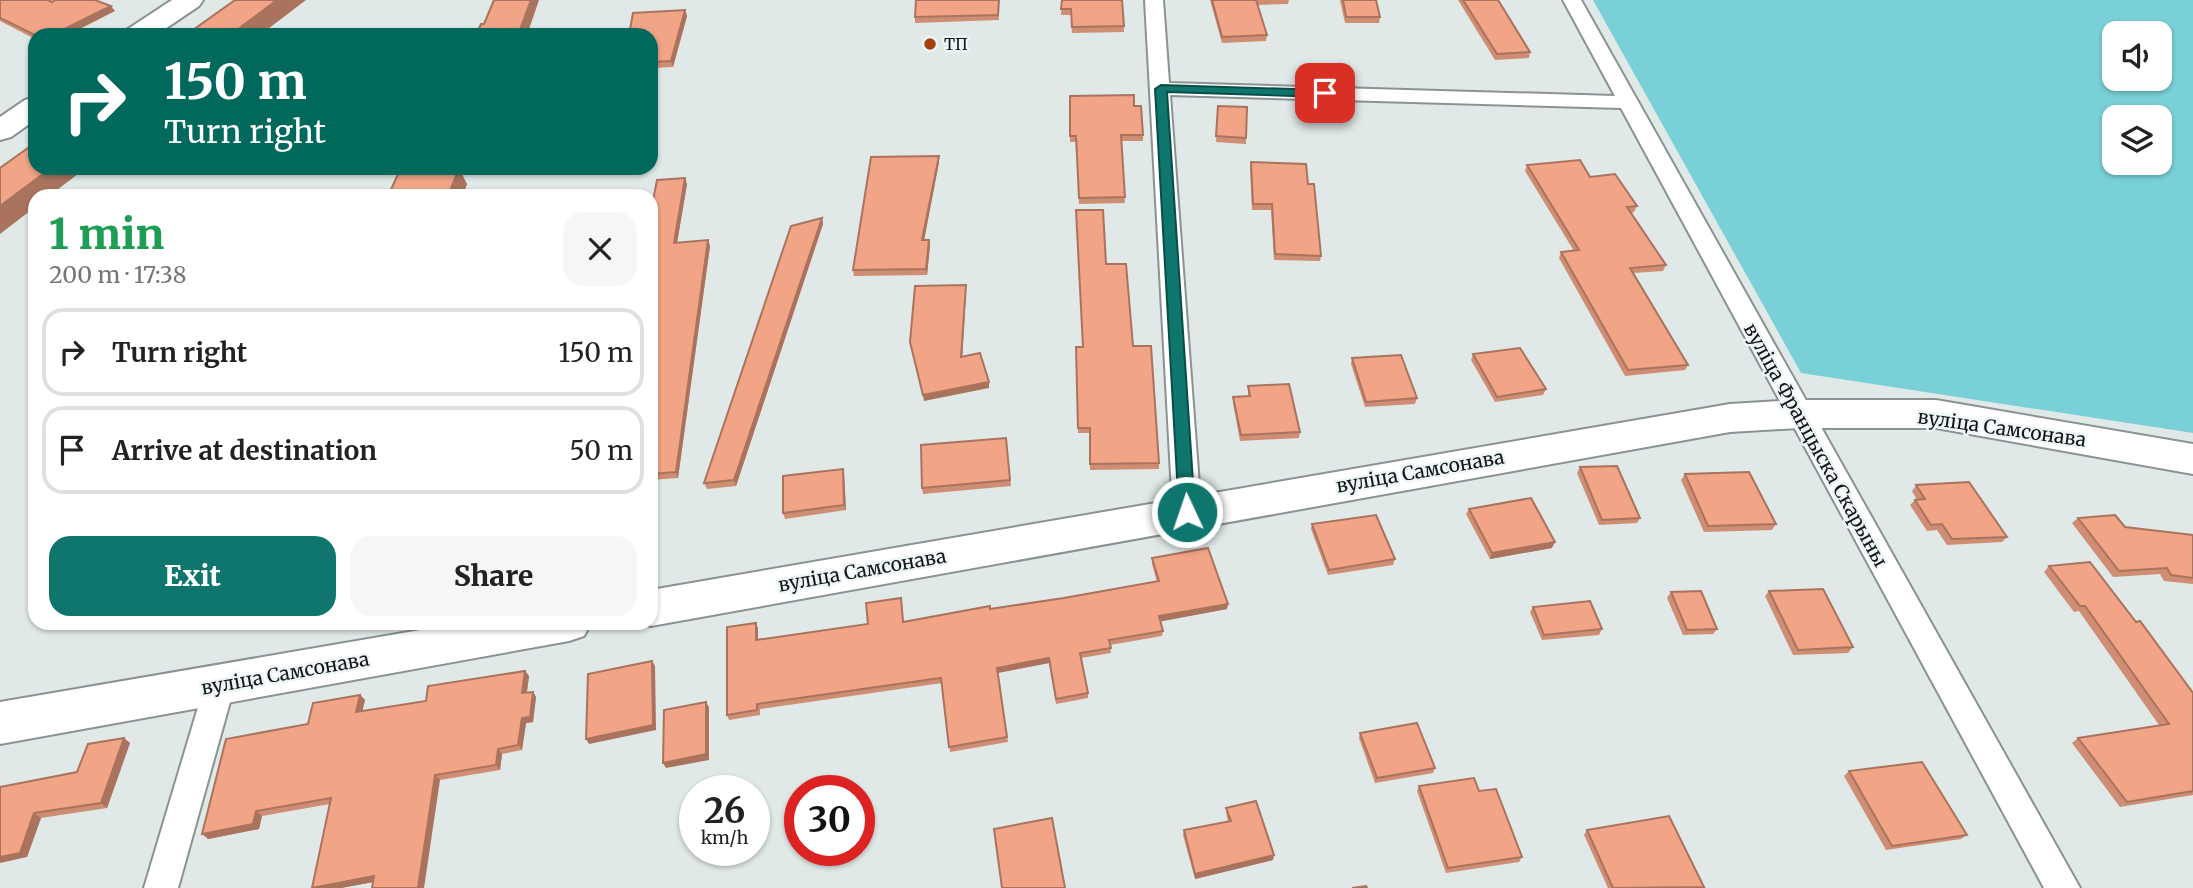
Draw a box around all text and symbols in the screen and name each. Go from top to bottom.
map controls [2102,21,2172,175]
button: sound [2102,21,2172,91]
place label: ТП [944,34,968,54]
marker: ТП [922,36,938,52]
text: 150 m [164,51,307,112]
icon: right [49,56,140,147]
pin [1295,63,1355,123]
icon: arrive [1306,74,1344,112]
button: layers [2102,105,2172,175]
text: Turn right [164,112,326,152]
text: 1 min [49,208,164,260]
button: close [563,212,637,286]
text: 200 m · 17:38 [49,260,186,289]
street label: вуліца Францыска Скарыны [1739,319,1893,571]
icon: right [53,333,91,371]
text: Turn right [112,336,247,369]
text: 150 m [559,336,633,369]
street label: вуліца Самсонава [1916,404,2088,452]
icon: arrive [53,431,91,469]
text: Arrive at destination [112,434,377,467]
text: 50 m [569,434,633,467]
street label: вуліца Самсонава [1334,444,1506,498]
position arrow [1150,475,1224,549]
button: Exit [49,536,336,616]
button: Share [350,536,637,616]
street label: вуліца Самсонава [776,543,948,597]
street label: вуліца Самсонава [199,646,371,700]
speed limit sign: 30 [784,775,875,866]
text: 26 [704,789,745,833]
text: km/h [701,826,748,849]

